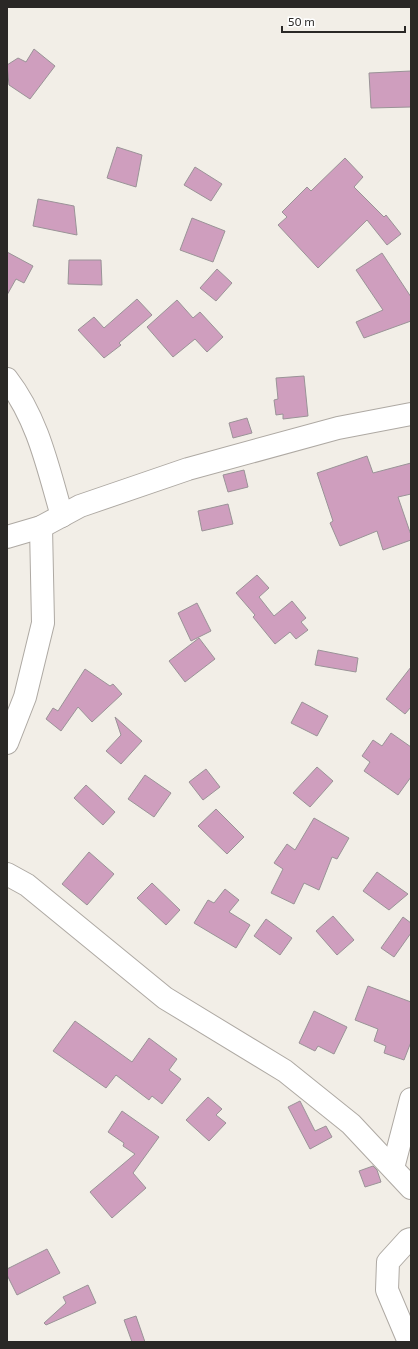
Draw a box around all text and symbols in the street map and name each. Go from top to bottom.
scale bar [282,8,405,34]
text: 50 m [288,14,315,28]

